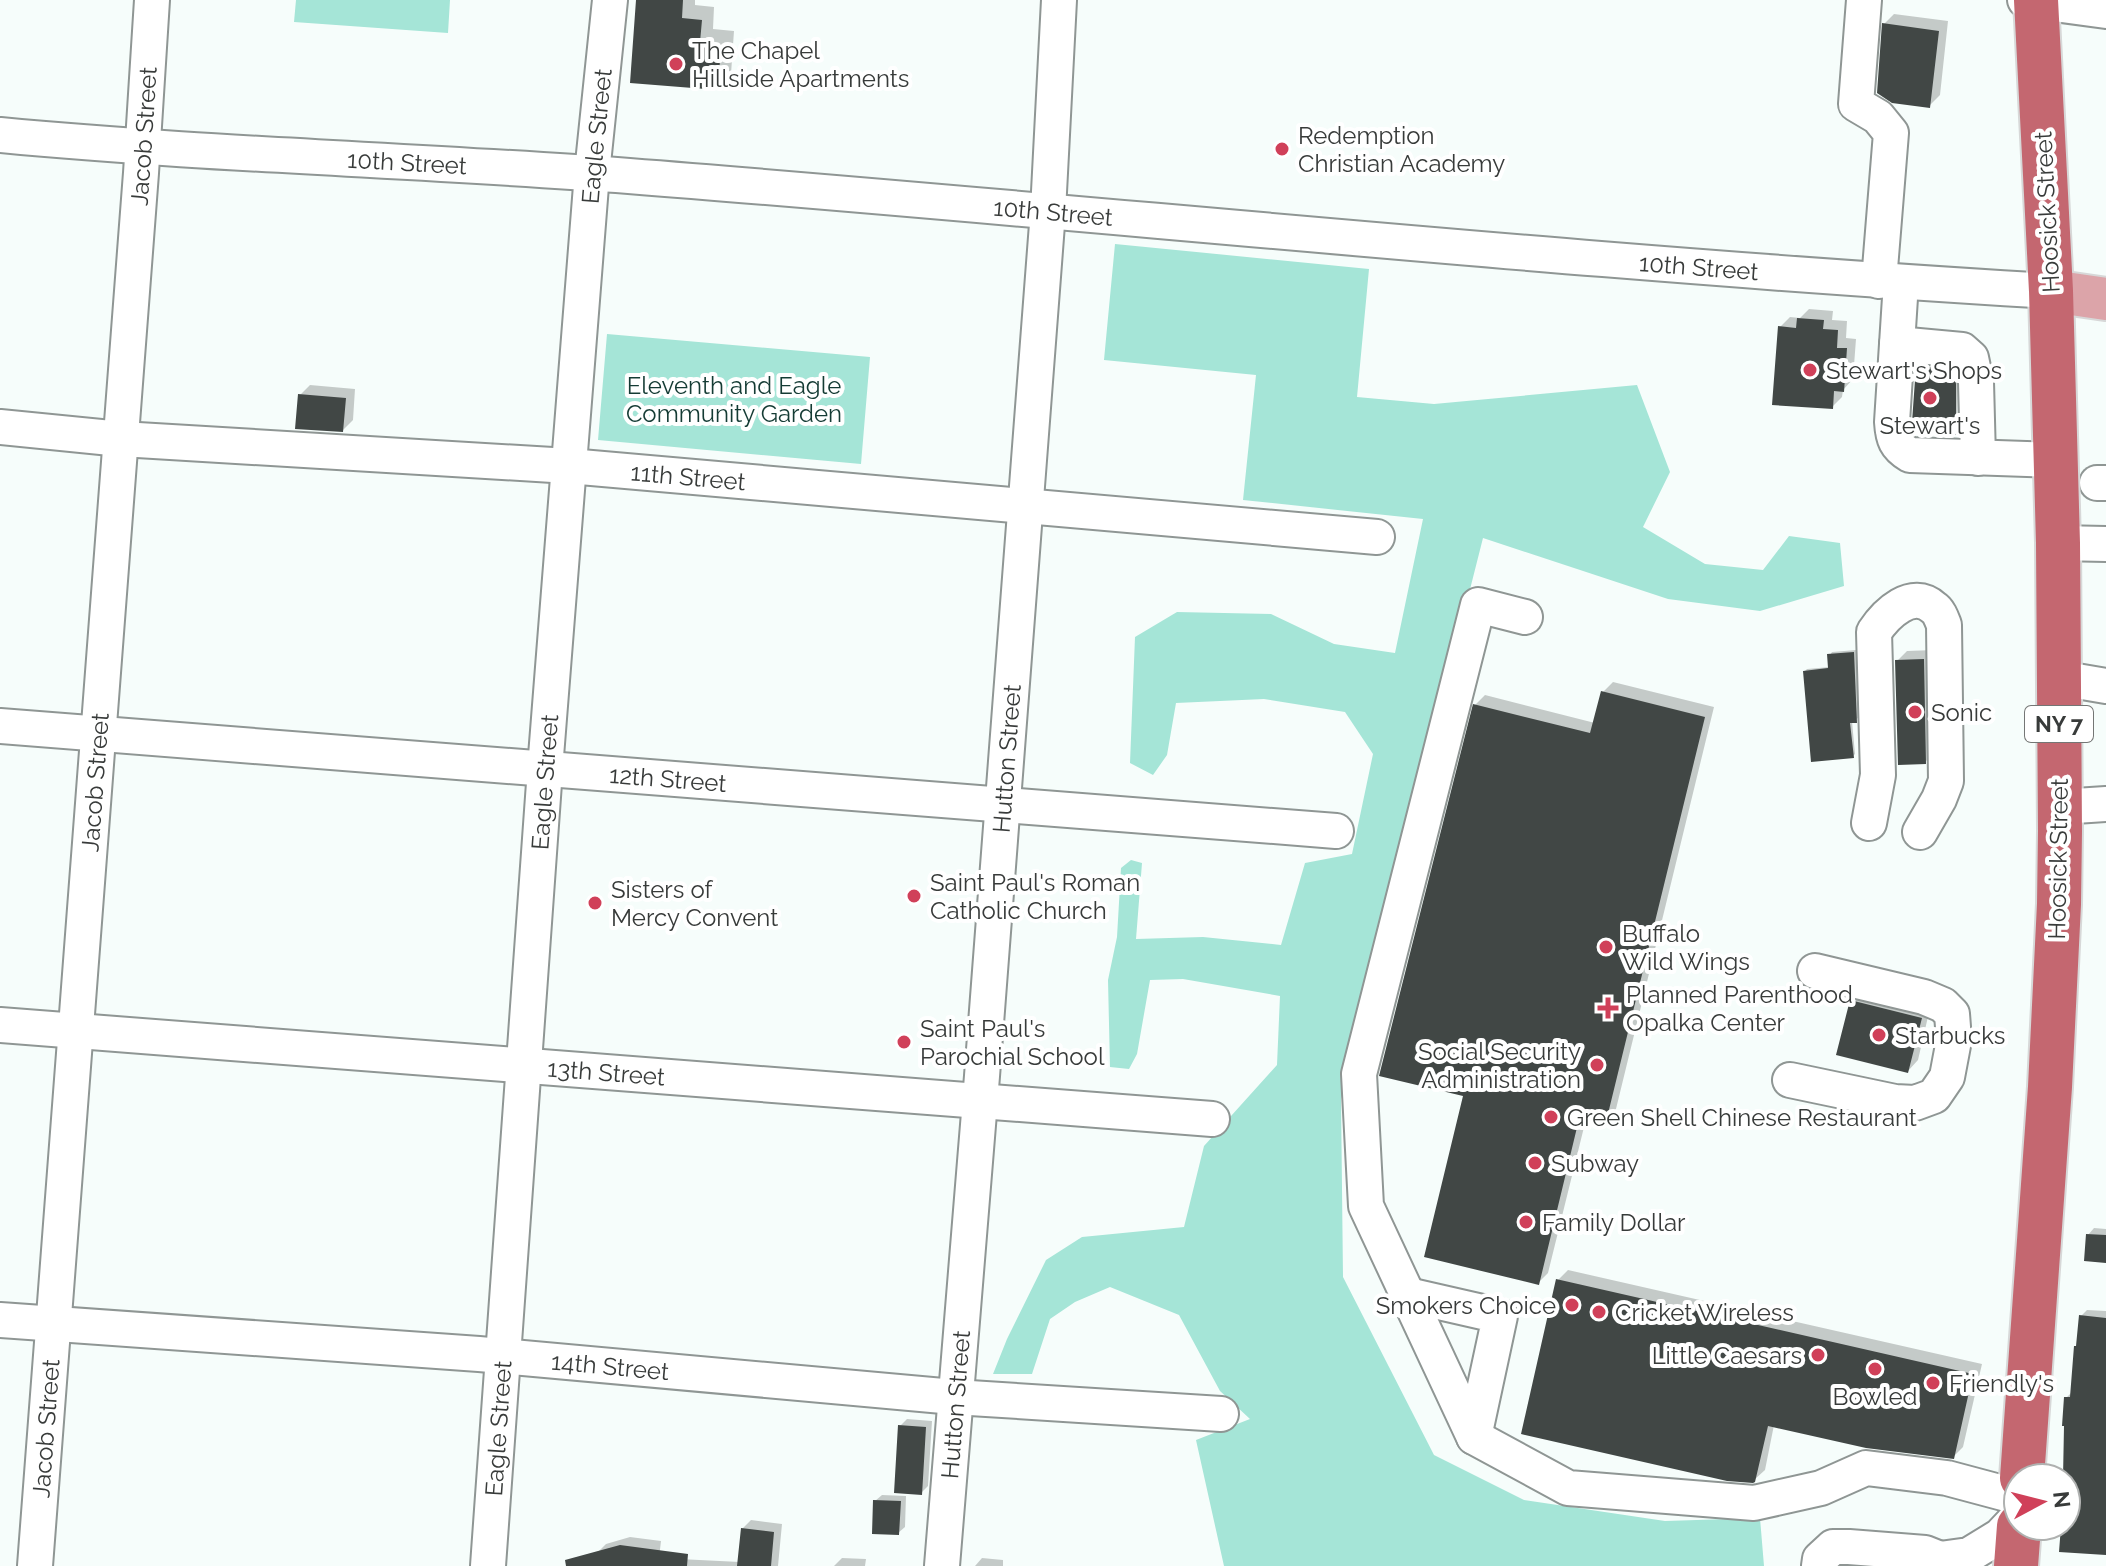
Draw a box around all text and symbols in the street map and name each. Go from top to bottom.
place label: The Chapel Hillside Apartments [692,36,909,93]
marker: The Chapel Hillside Apartments [667,55,685,73]
street label: Jacob Street [124,66,162,207]
street label: Eagle Street [575,67,617,205]
place label: Redemption Christian Academy [1298,121,1505,178]
street label: Hoosick Street [2028,131,2066,293]
marker: Redemption Christian Academy [1273,140,1291,158]
street label: 10th Street [347,144,468,180]
street label: 10th Street [992,192,1114,231]
street label: 10th Street [1638,248,1760,286]
place label: Stewart's Shops [1826,356,2002,385]
marker: Stewart's Shops [1801,361,1819,379]
park label: Eleventh and Eagle Community Garden [626,371,842,428]
marker: Stewart's [1921,389,1939,407]
place label: Stewart's [1880,411,1980,440]
street label: 11th Street [629,457,747,496]
street label: Hutton Street [986,683,1026,834]
place label: Sonic [1931,698,1992,727]
marker: Sonic [1906,703,1924,721]
road number: NY 7 [2025,706,2093,742]
street label: Jacob Street [75,712,114,853]
street label: Eagle Street [525,713,564,851]
street label: 12th Street [608,759,728,798]
street label: Hoosick Street [2042,778,2074,940]
place label: Saint Paul's Roman Catholic Church [930,868,1140,925]
place label: Sisters of Mercy Convent [611,875,778,932]
marker: Saint Paul's Roman Catholic Church [905,887,923,905]
marker: Sisters of Mercy Convent [586,894,604,912]
place label: Buffalo Wild Wings [1622,919,1750,976]
marker: Buffalo Wild Wings [1597,938,1615,956]
place label: Planned Parenthood Opalka Center [1626,980,1853,1037]
marker: Planned Parenthood Opalka Center [1597,997,1619,1019]
place label: Saint Paul's Parochial School [920,1014,1105,1071]
place label: Starbucks [1895,1021,2005,1050]
marker: Starbucks [1870,1026,1888,1044]
marker: Saint Paul's Parochial School [895,1033,913,1051]
place label: Social Security Administration [1418,1037,1581,1094]
street label: 13th Street [546,1053,666,1091]
marker: Social Security Administration [1588,1056,1606,1074]
place label: Green Shell Chinese Restaurant [1567,1103,1917,1132]
marker: Green Shell Chinese Restaurant [1542,1108,1560,1126]
place label: Subway [1551,1149,1639,1178]
marker: Subway [1526,1154,1544,1172]
place label: Family Dollar [1542,1208,1686,1237]
marker: Family Dollar [1517,1213,1535,1231]
place label: Smokers Choice [1376,1291,1556,1320]
marker: Smokers Choice [1563,1296,1581,1314]
place label: Cricket Wireless [1615,1298,1794,1327]
marker: Cricket Wireless [1590,1303,1608,1321]
street label: Hutton Street [935,1329,976,1480]
place label: Little Caesars [1652,1341,1802,1370]
street label: 14th Street [550,1346,670,1386]
marker: Little Caesars [1809,1346,1827,1364]
street label: Jacob Street [26,1358,65,1499]
street label: Eagle Street [479,1360,517,1497]
marker: Bowled [1866,1360,1884,1378]
place label: Friendly's [1949,1369,2054,1398]
marker: Friendly's [1924,1374,1942,1392]
place label: Bowled [1833,1382,1917,1411]
north arrow [2002,1462,2082,1542]
text: N [2048,1490,2076,1509]

